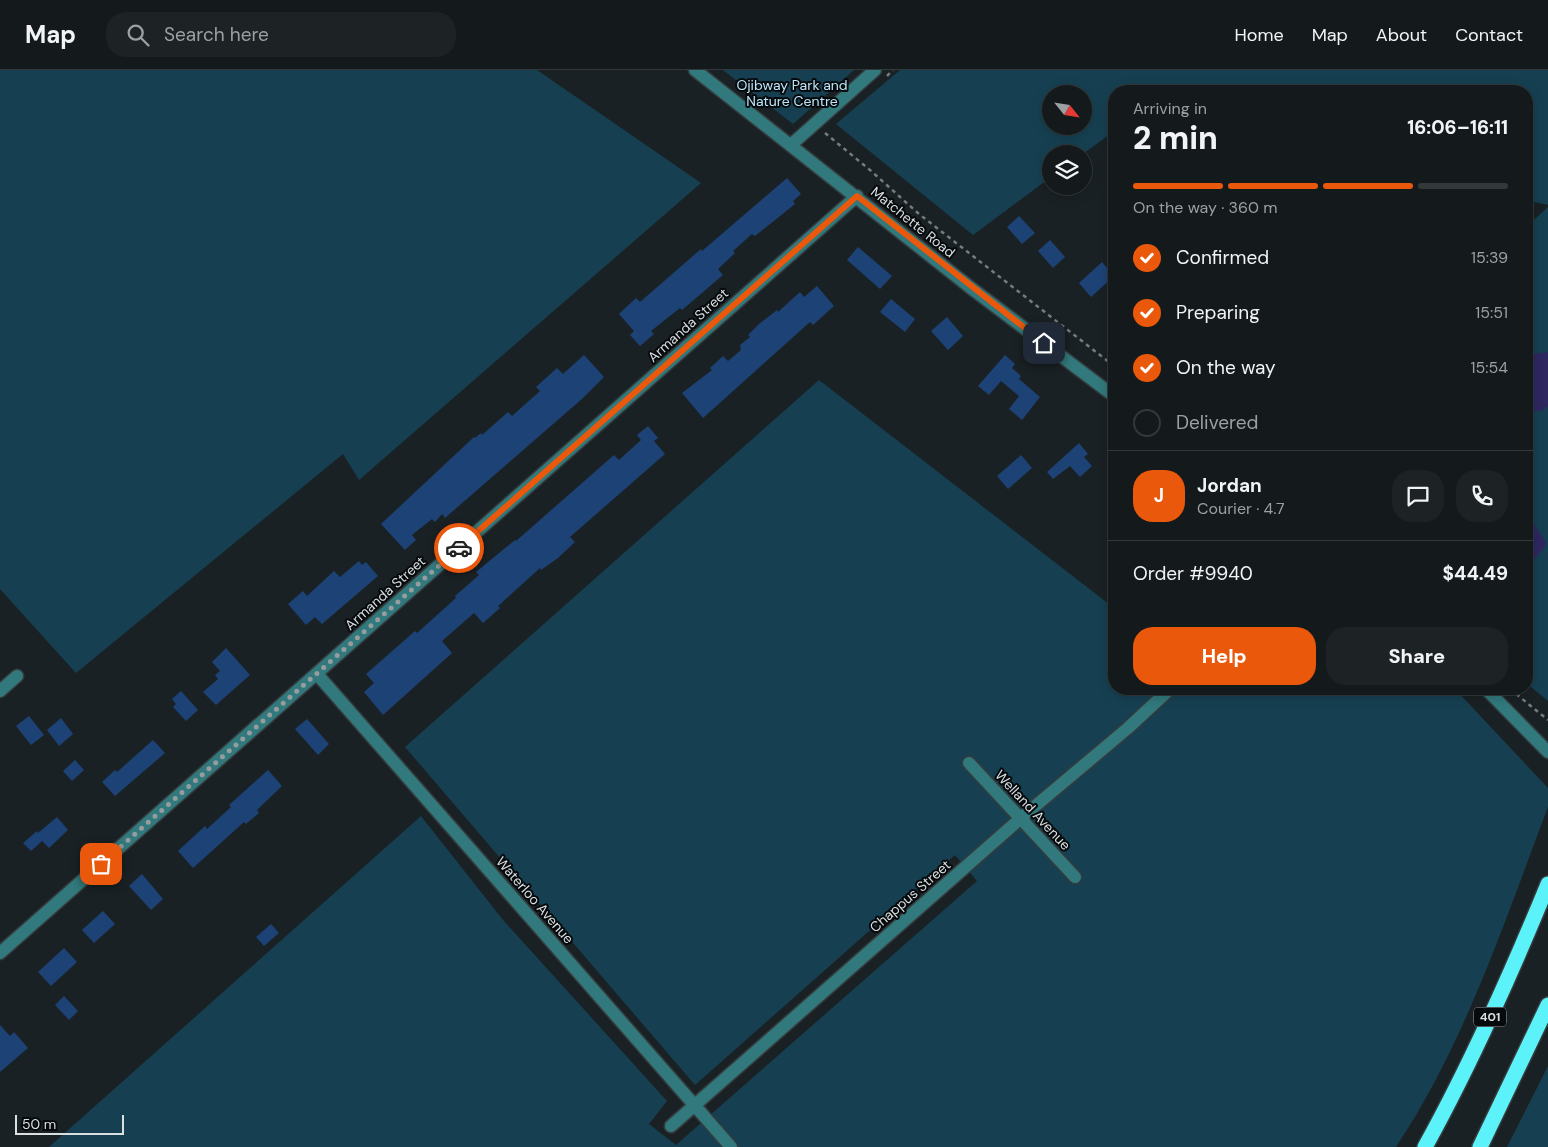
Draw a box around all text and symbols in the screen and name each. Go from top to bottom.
search box [106,12,456,57]
text: Map [25,19,76,50]
icon: search [124,21,152,49]
text: Search here [164,22,269,47]
text: Home [1234,23,1284,47]
text: Map [1312,23,1348,47]
text: About [1376,23,1427,47]
text: Contact [1455,23,1523,47]
park label: Ojibway Park and Nature Centre [736,76,848,110]
north arrow [1042,85,1092,135]
map controls [1042,85,1092,195]
text: Arriving in [1133,98,1207,119]
text: 16:06–16:11 [1407,115,1508,140]
text: 2 min [1133,117,1218,159]
button: layers [1042,145,1092,195]
street label: Matchette Road [867,182,959,262]
text: On the way · 360 m [1133,197,1278,218]
icon: check [1133,244,1161,272]
text: Confirmed [1176,245,1269,270]
text: 15:39 [1471,247,1508,268]
street label: Armanda Street [644,284,732,366]
icon: check [1133,299,1161,327]
text: Preparing [1176,300,1260,325]
text: 15:51 [1475,302,1508,323]
pin [1023,322,1065,364]
icon: home [1030,329,1058,357]
icon: check [1133,354,1161,382]
text: On the way [1176,355,1276,380]
text: 15:54 [1471,357,1508,378]
text: Delivered [1176,410,1258,435]
button: chat [1392,470,1444,522]
button: phone [1456,470,1508,522]
text: Jordan [1197,473,1262,498]
text: J [1154,483,1164,508]
text: Courier · 4.7 [1197,498,1285,519]
courier [434,523,484,573]
icon: car [445,534,473,562]
street label: Armanda Street [341,552,429,634]
text: Order #9940 [1133,561,1253,586]
text: $44.49 [1443,561,1508,586]
button: Help [1133,627,1316,685]
button: Share [1326,627,1508,685]
street label: Welland Avenue [991,766,1075,854]
pin [80,843,122,885]
icon: bag [87,850,115,878]
street label: Waterloo Avenue [492,853,578,947]
street label: Chappus Street [866,856,954,936]
road number: 401 [1474,1008,1506,1026]
scale bar [15,1112,124,1135]
text: 50 m [22,1115,56,1133]

